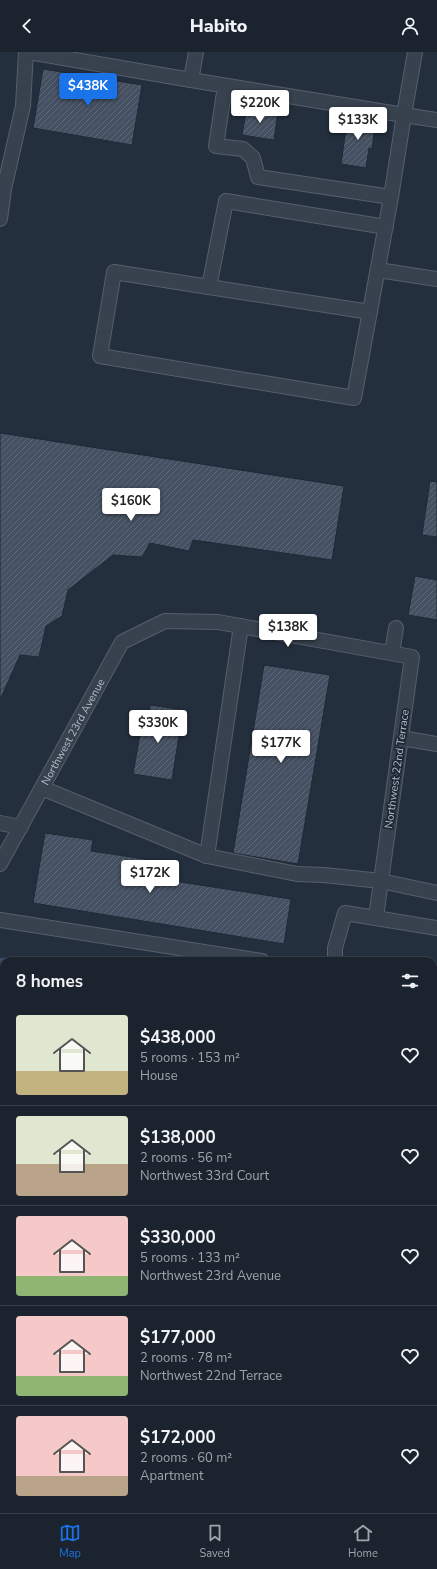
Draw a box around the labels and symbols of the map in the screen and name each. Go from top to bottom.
pin: $438K [60,73,116,107]
pin: $220K [232,90,288,124]
pin: $133K [330,107,386,141]
pin: $160K [103,488,159,522]
pin: $138K [260,614,316,648]
street label: Northwest 23rd Avenue [37,676,108,788]
street label: Northwest 22nd Terrace [381,708,413,830]
pin: $330K [130,710,186,744]
pin: $177K [253,730,309,764]
pin: $172K [122,860,178,894]

